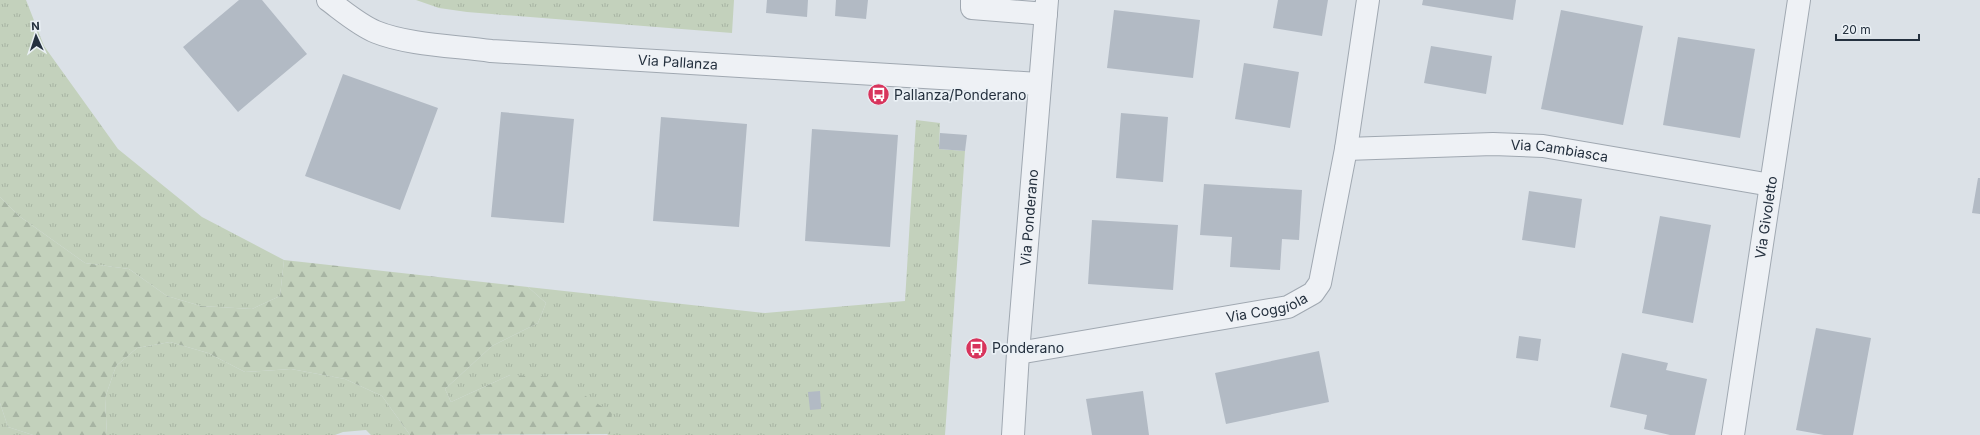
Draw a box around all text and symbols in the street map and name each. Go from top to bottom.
north arrow [16,16,56,56]
scale bar [1836,16,1919,42]
text: N [31,19,40,33]
text: 20 m [1842,22,1871,37]
street label: Via Pallanza [637,51,719,73]
bus stop icon: Pallanza/Ponderano [865,82,891,108]
place label: Pallanza/Ponderano [894,86,1026,103]
street label: Via Cambiasca [1510,136,1610,165]
street label: Via Ponderano [1016,169,1041,267]
street label: Via Givoletto [1751,175,1780,260]
street label: Via Coggiola [1225,289,1310,325]
bus stop icon: Ponderano [963,335,989,361]
place label: Ponderano [992,339,1064,356]

